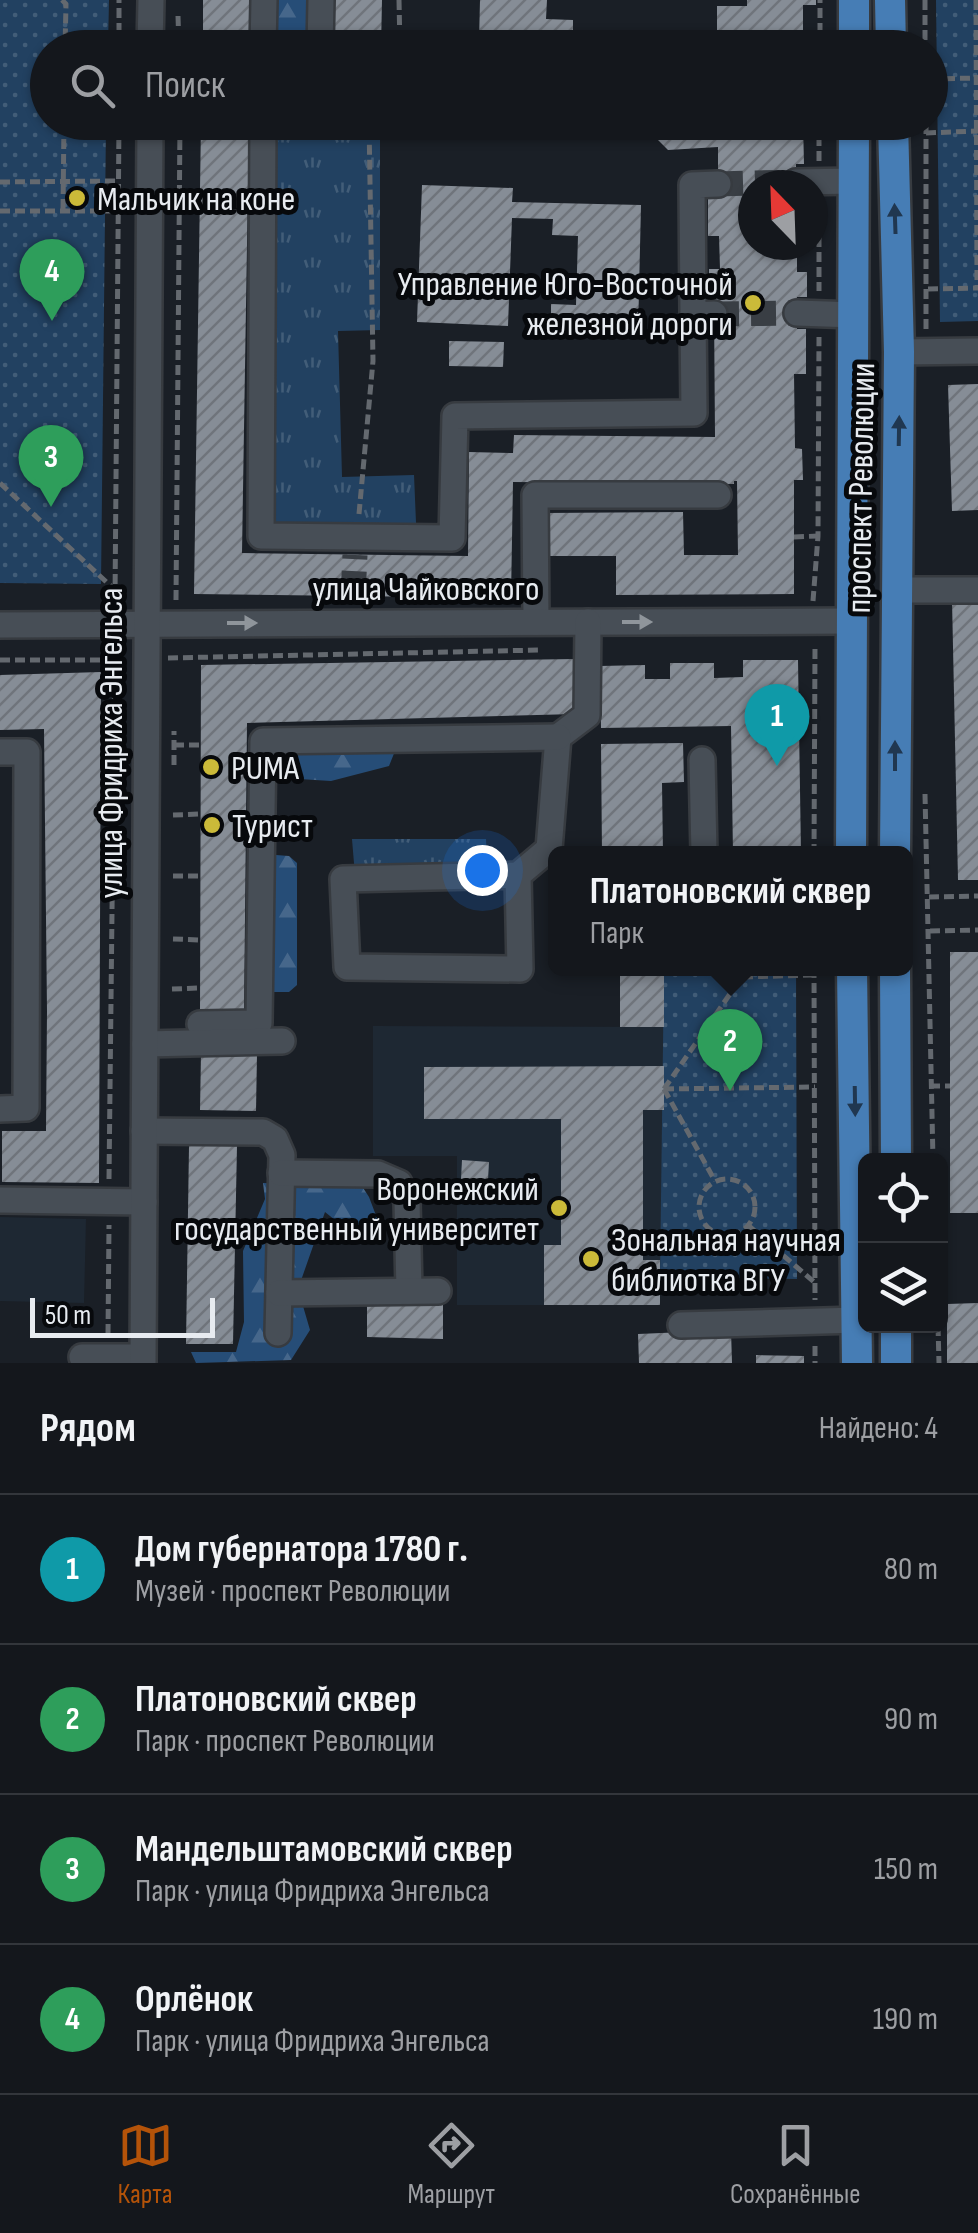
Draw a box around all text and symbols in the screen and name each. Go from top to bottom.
search box [30,30,948,140]
icon: search [65,58,120,113]
text: Поиск [145,63,225,108]
north arrow [738,170,828,260]
place label: Мальчик на коне [97,178,295,221]
marker: Мальчик на коне [66,187,88,209]
one-way arrow [887,203,903,235]
pin: 4 [20,238,84,321]
place label: Управление Юго-Восточной железной дороги [397,263,733,346]
marker: Управление Юго-Восточной железной дороги [742,292,764,314]
street label: проспект Революции [838,362,885,614]
one-way arrow [891,415,907,447]
pin: 3 [18,424,84,507]
street label: улица Чайковского [313,568,539,611]
street label: улица Фридриха Энгельса [90,588,133,898]
one-way arrow [622,614,654,630]
one-way arrow [227,615,259,631]
pin: 1 [744,684,810,766]
one-way arrow [887,740,903,772]
place label: PUMA [231,747,300,790]
marker: PUMA [200,756,222,778]
place label: Турист [232,805,313,848]
marker: Турист [201,814,223,836]
your location [457,845,508,896]
popup [548,846,913,976]
text: Платоновский сквер [590,869,871,914]
text: Парк [590,914,644,953]
pin: 2 [698,1008,762,1091]
one-way arrow [847,1085,863,1117]
map controls [858,1153,948,1333]
button: locate [858,1153,948,1243]
place label: Воронежский государственный университет [174,1168,539,1251]
marker: Воронежский государственный университет [548,1197,570,1219]
place label: Зональная научная библиотка ВГУ [611,1219,841,1302]
button: layers [858,1243,948,1333]
marker: Зональная научная библиотка ВГУ [580,1248,602,1270]
scale bar [30,1293,215,1338]
text: 50 m [45,1299,91,1332]
text: Рядом [40,1403,136,1454]
text: Найдено: 4 [819,1409,938,1448]
text: Дом губернатора 1780 г. [135,1527,468,1572]
text: 1 [66,1550,79,1589]
text: 80 m [884,1550,938,1589]
text: Музей · проспект Революции [135,1572,450,1611]
text: Платоновский сквер [135,1677,417,1722]
text: 2 [65,1700,80,1739]
text: 90 m [884,1700,938,1739]
text: Парк · проспект Революции [135,1722,435,1761]
text: Мандельштамовский сквер [135,1827,513,1872]
text: 3 [65,1850,80,1889]
text: 150 m [874,1850,938,1889]
text: Парк · улица Фридриха Энгельса [135,1872,490,1911]
text: Орлёнок [135,1977,253,2022]
text: 4 [65,2000,80,2039]
text: 190 m [873,2000,938,2039]
text: Парк · улица Фридриха Энгельса [135,2022,490,2061]
tab: Карта [117,2118,173,2211]
tab: Маршрут [407,2118,495,2211]
tab: Сохранённые [730,2118,861,2211]

